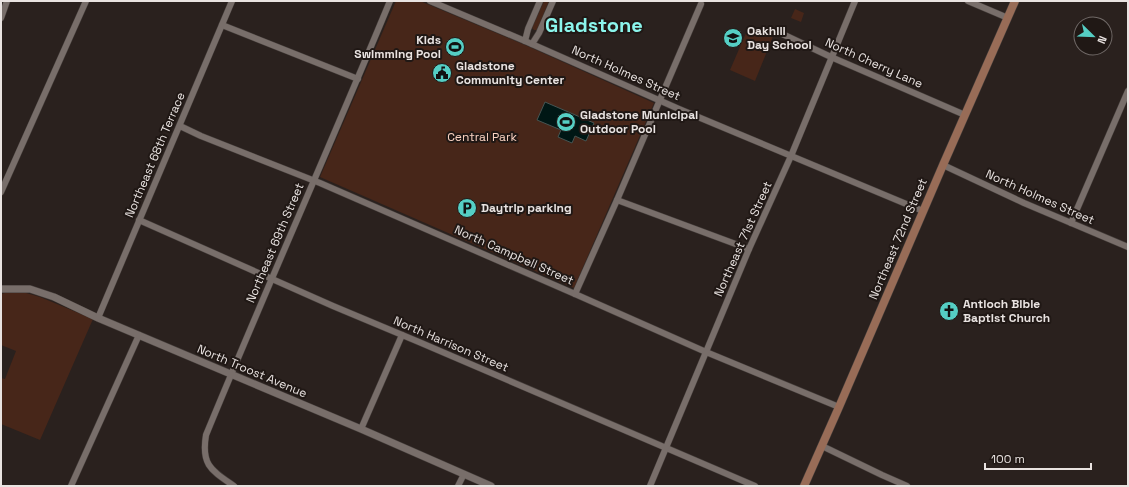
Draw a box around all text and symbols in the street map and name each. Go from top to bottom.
district label: Gladstone [545,12,643,38]
north arrow [1073,16,1113,56]
place label: Oakhill Day School [747,23,812,53]
school or university icon: Oakhill Day School [722,27,744,49]
place label: Kids Swimming Pool [354,32,441,62]
street label: North Cherry Lane [823,34,925,92]
text: N [1094,34,1110,46]
sports icon: Kids Swimming Pool [444,36,466,58]
street label: North Holmes Street [569,42,683,104]
place label: Gladstone Community Center [456,58,564,88]
public building icon: Gladstone Community Center [431,62,453,84]
street label: Northeast 68th Terrace [121,90,189,220]
place label: Gladstone Municipal Outdoor Pool [580,107,698,137]
sports icon: Gladstone Municipal Outdoor Pool [555,111,577,133]
park label: Central Park [447,129,517,145]
street label: North Holmes Street [983,166,1097,228]
street label: Northeast 72nd Street [865,176,931,302]
street label: Northeast 71st Street [710,179,776,299]
street label: Northeast 69th Street [242,181,308,305]
parking icon: Daytrip parking [456,197,478,219]
place label: Daytrip parking [481,200,572,216]
street label: North Campbell Street [452,221,576,289]
place label: Antioch Bible Baptist Church [963,296,1050,326]
church icon: Antioch Bible Baptist Church [938,300,960,322]
street label: North Harrison Street [391,313,511,375]
street label: North Troost Avenue [195,341,309,401]
scale bar [985,445,1091,471]
text: 100 m [991,451,1025,467]

